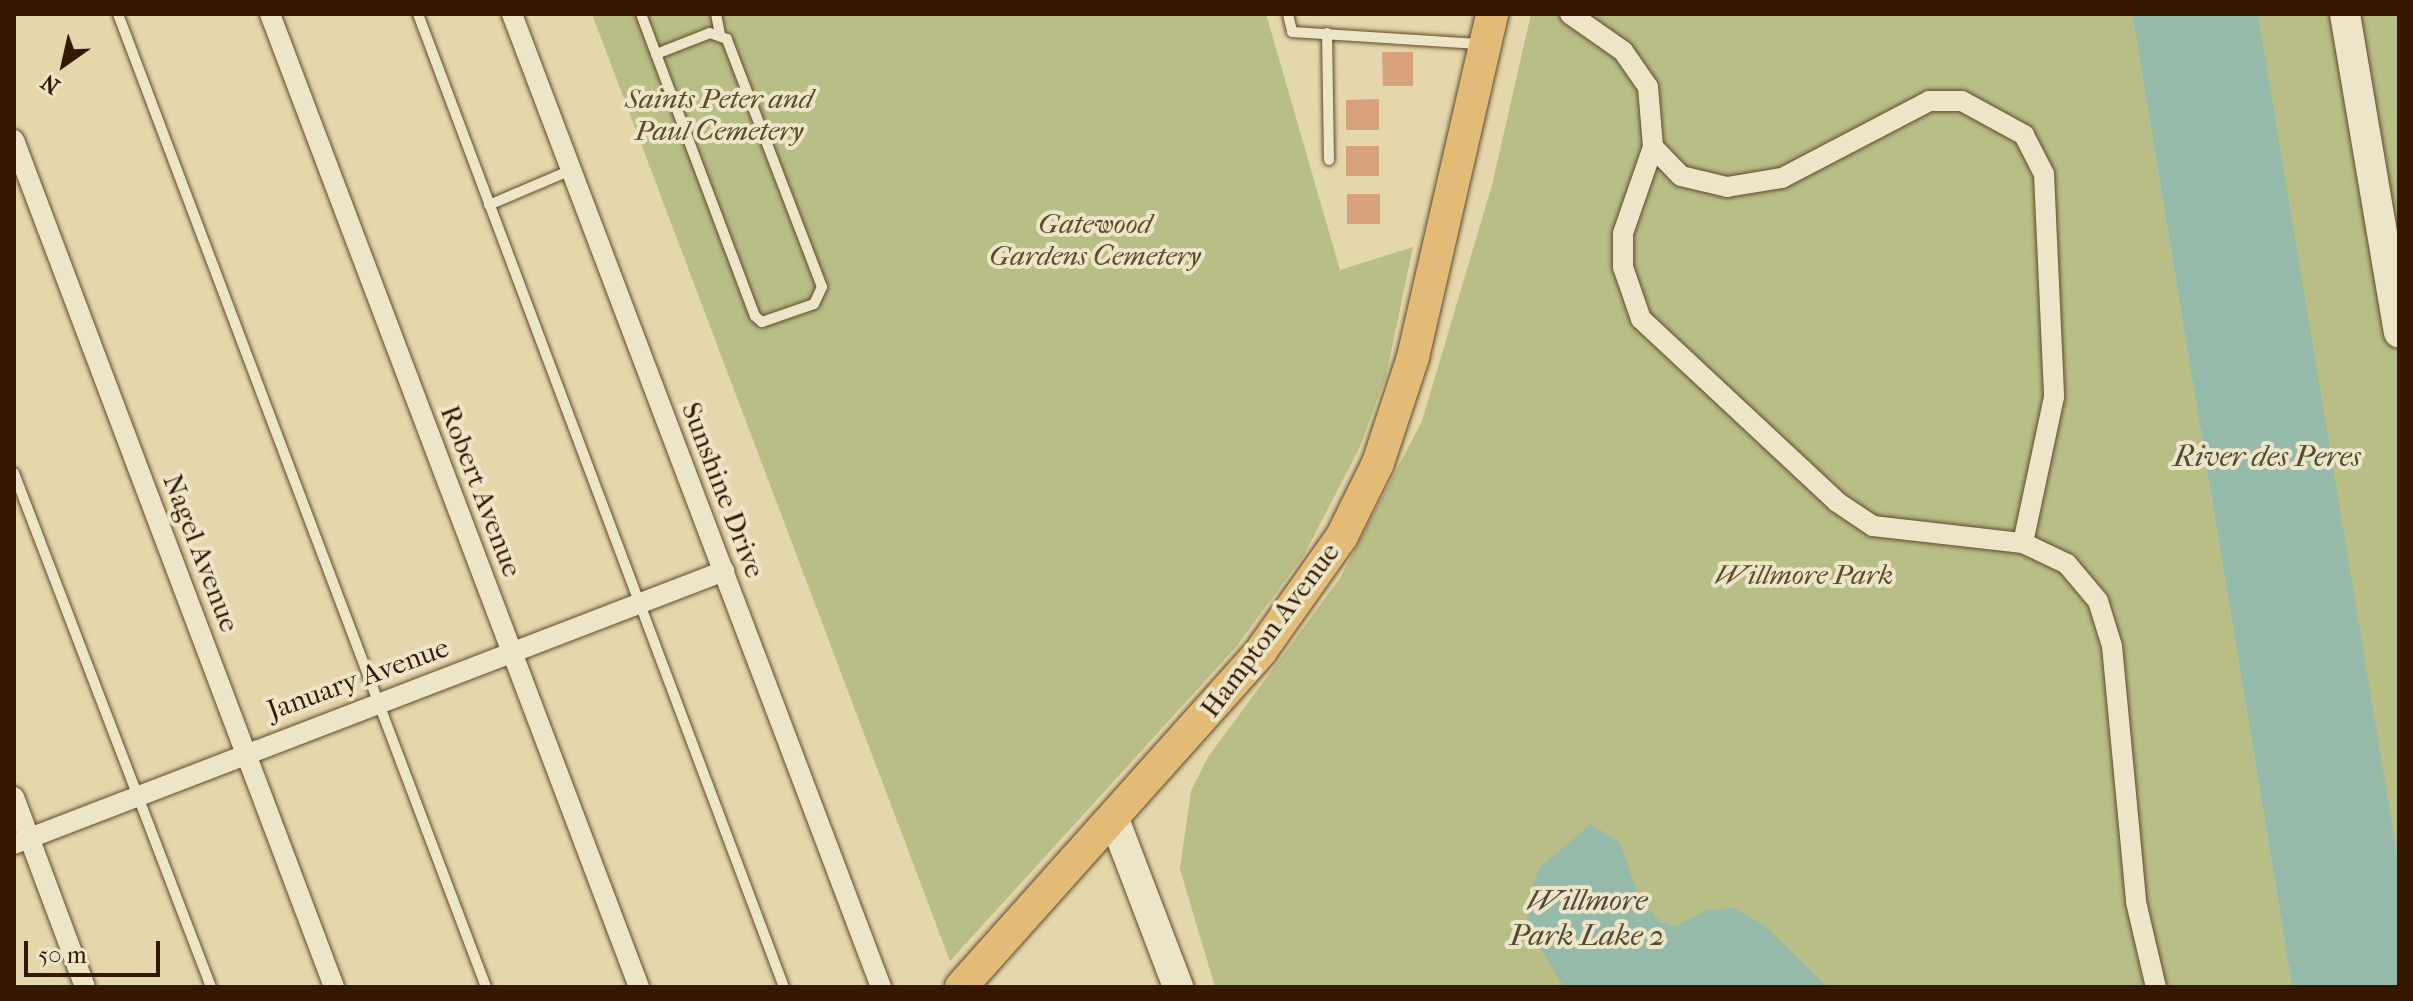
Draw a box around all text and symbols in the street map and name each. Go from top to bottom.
north arrow [24,24,104,104]
text: N [36,68,65,99]
park label: Saints Peter and Paul Cemetery [625,82,813,148]
park label: Gatewood Gardens Cemetery [989,207,1201,273]
street label: Sunshine Drive [674,398,772,582]
street label: Robert Avenue [433,401,529,581]
water label: River des Peres [2173,439,2361,475]
street label: Nagel Avenue [156,469,246,637]
street label: Hampton Avenue [1193,536,1347,724]
park label: Willmore Park [1715,558,1893,592]
street label: January Avenue [263,631,453,727]
water label: Willmore Park Lake 2 [1510,883,1664,954]
scale bar [28,925,164,975]
text: 50 m [38,941,87,969]

